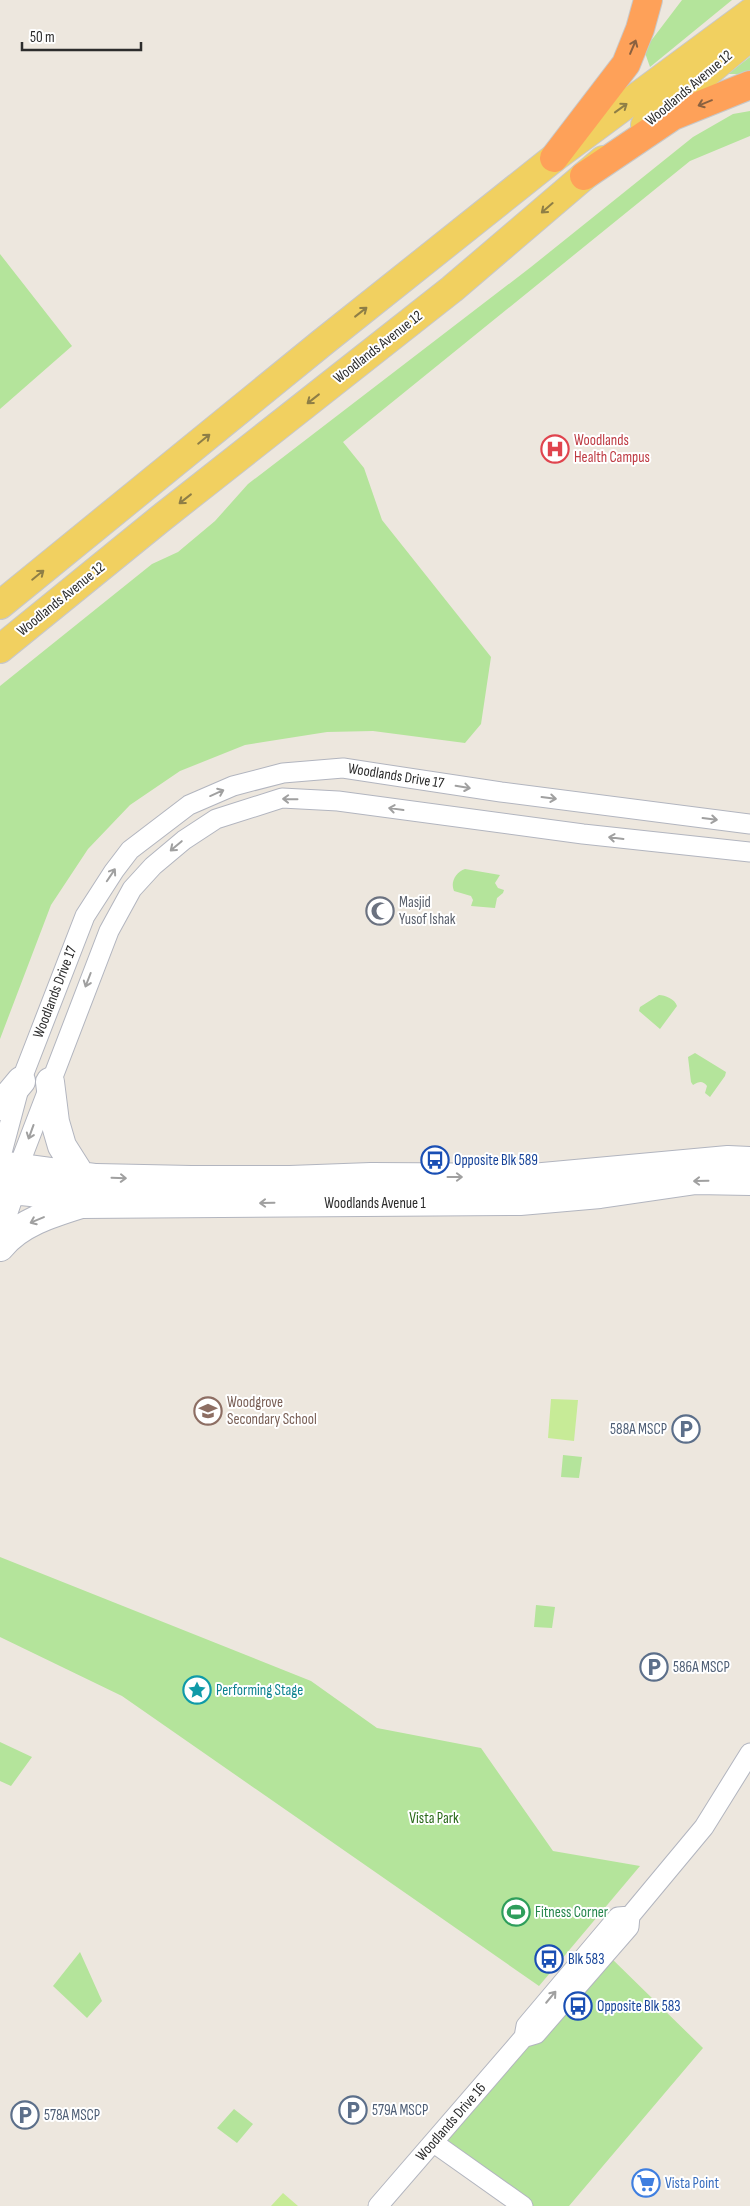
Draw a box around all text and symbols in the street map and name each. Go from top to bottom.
scale bar [22,20,141,52]
text: 50 m [30,28,55,47]
one-way arrow [629,40,638,55]
street label: Woodlands Avenue 12 [642,46,736,130]
one-way arrow [697,99,713,108]
one-way arrow [614,103,628,113]
one-way arrow [541,202,554,213]
street label: Woodlands Avenue 12 [330,306,426,388]
one-way arrow [354,306,367,317]
one-way arrow [307,393,320,404]
place label: Woodlands Health Campus [574,431,650,467]
one-way arrow [198,433,211,444]
hospital icon: Woodlands Health Campus [540,434,570,464]
one-way arrow [179,494,192,505]
street label: Woodlands Avenue 12 [13,558,109,640]
one-way arrow [31,569,44,580]
street label: Woodlands Drive 17 [347,759,445,793]
one-way arrow [454,782,470,792]
one-way arrow [209,788,224,798]
one-way arrow [282,794,298,804]
one-way arrow [541,794,557,804]
one-way arrow [389,803,405,813]
one-way arrow [702,814,718,824]
one-way arrow [608,833,624,843]
one-way arrow [170,841,183,852]
one-way arrow [106,869,116,883]
place label: Masjid Yusof Ishak [399,893,456,929]
mosque icon: Masjid Yusof Ishak [365,896,395,926]
street label: Woodlands Drive 17 [29,943,81,1041]
one-way arrow [83,972,92,987]
one-way arrow [26,1124,35,1139]
bus stop icon: Opposite Blk 589 [420,1145,450,1175]
place label: Opposite Blk 589 [454,1151,538,1170]
one-way arrow [446,1172,462,1182]
one-way arrow [110,1174,126,1183]
one-way arrow [694,1176,710,1185]
street label: Woodlands Avenue 1 [324,1194,427,1213]
one-way arrow [259,1198,275,1208]
one-way arrow [30,1216,45,1226]
place label: Woodgrove Secondary School [227,1393,317,1429]
school or university icon: Woodgrove Secondary School [193,1396,223,1426]
parking icon: 588A MSCP [671,1414,701,1444]
place label: 588A MSCP [610,1420,667,1439]
parking icon: 586A MSCP [639,1652,669,1682]
place label: 586A MSCP [673,1658,730,1677]
place icon: Performing Stage [182,1675,212,1705]
place label: Performing Stage [216,1681,303,1700]
park label: Vista Park [409,1809,459,1828]
sports icon: Fitness Corner [501,1897,531,1927]
place label: Fitness Corner [535,1903,609,1922]
bus stop icon: Blk 583 [534,1944,564,1974]
place label: Blk 583 [568,1950,604,1969]
one-way arrow [545,1991,556,2004]
bus stop icon: Opposite Blk 583 [563,1991,593,2021]
place label: Opposite Blk 583 [597,1997,681,2016]
street label: Woodlands Drive 16 [412,2079,490,2165]
parking icon: 579A MSCP [338,2095,368,2125]
parking icon: 578A MSCP [10,2100,40,2130]
place label: 579A MSCP [372,2101,428,2120]
place label: 578A MSCP [44,2106,100,2125]
supermarket icon: Vista Point [631,2168,661,2198]
place label: Vista Point [665,2174,719,2193]

